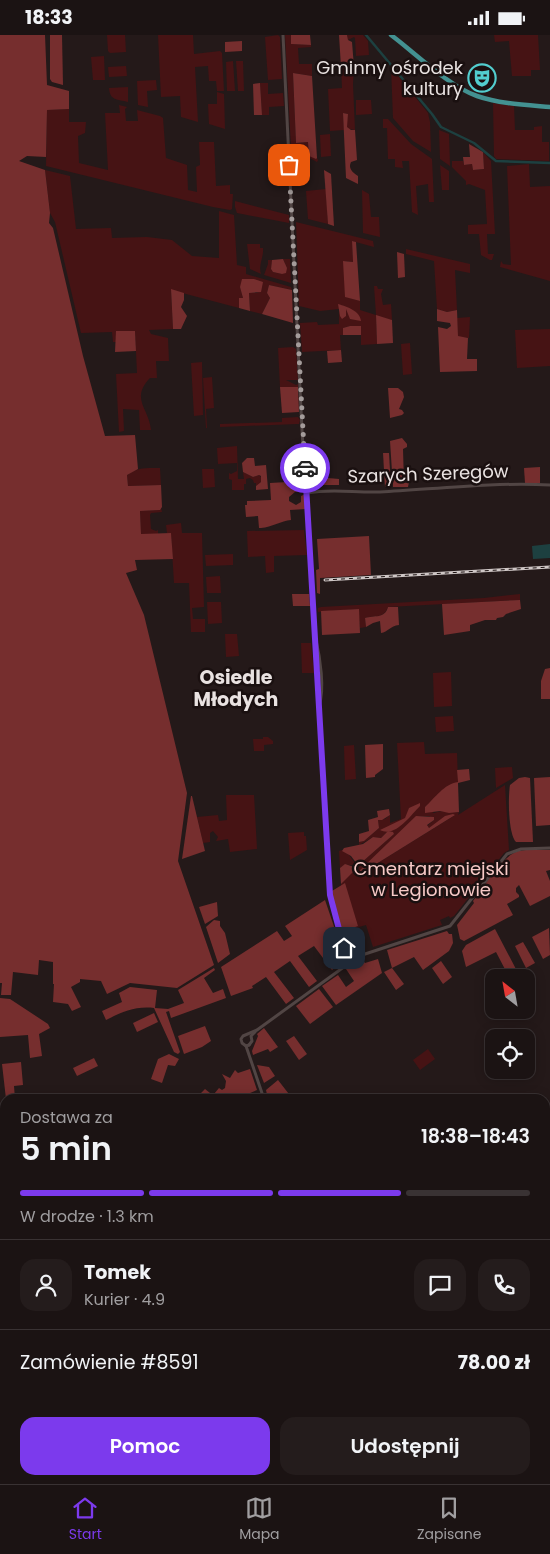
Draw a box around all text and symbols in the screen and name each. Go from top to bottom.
text: 18:33 [25,4,73,31]
place label: Gminny ośrodek kultury [316,55,464,101]
theatre icon: Gminny ośrodek kultury [467,63,497,93]
pin [268,144,310,186]
icon: bag [275,151,303,179]
courier [280,443,330,493]
icon: car [291,454,319,482]
street label: Szarych Szeregów [347,458,509,489]
district label: Osiedle Młodych [194,664,278,713]
park label: Cmentarz miejski w Legionowie [353,856,509,902]
pin [323,927,365,969]
icon: home [330,934,358,962]
north arrow [485,969,535,1019]
map controls [485,969,535,1079]
button: locate [485,1029,535,1079]
text: Dostawa za [20,1106,113,1129]
text: 18:38–18:43 [421,1123,530,1150]
text: 5 min [20,1126,112,1171]
text: W drodze · 1.3 km [20,1205,154,1228]
button: person [20,1259,72,1311]
text: Tomek [84,1259,151,1286]
button: chat [414,1259,466,1311]
button: phone [478,1259,530,1311]
text: Kurier · 4.9 [84,1288,165,1311]
text: Zamówienie #8591 [20,1349,199,1376]
text: 78.00 zł [458,1349,530,1376]
button: Pomoc [20,1417,270,1475]
button: Udostępnij [280,1417,530,1475]
tab: Start [69,1494,102,1545]
tab: Mapa [239,1494,280,1545]
tab: Zapisane [417,1494,481,1545]

